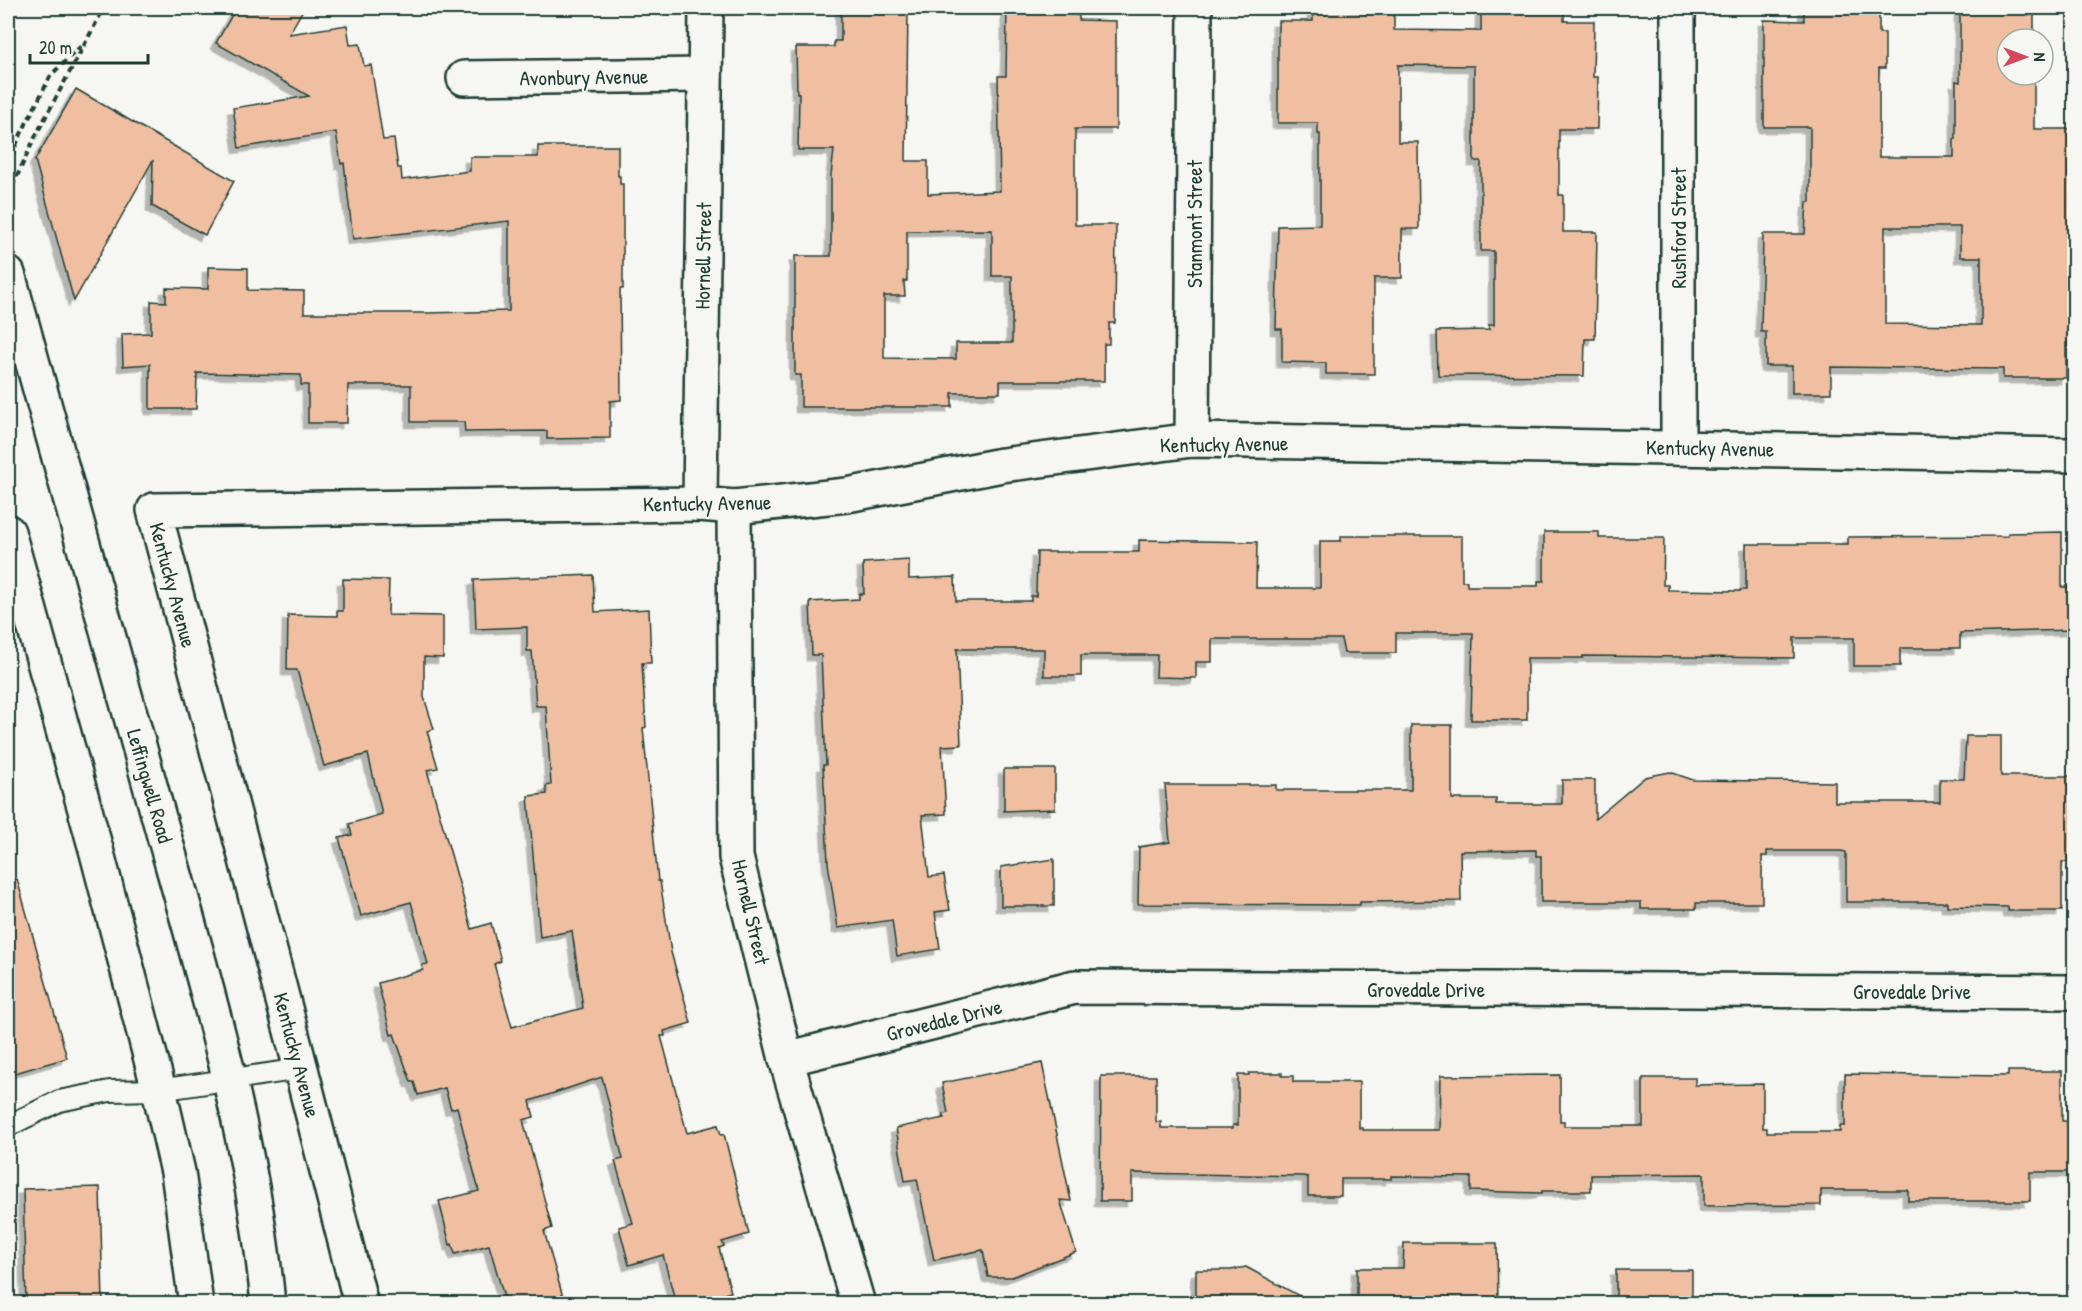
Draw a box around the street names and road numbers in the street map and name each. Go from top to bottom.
street label: Avonbury Avenue [519,61,649,93]
street label: Stanmont Street [1180,159,1209,288]
street label: Rushford Street [1664,167,1693,288]
street label: Hornell Street [688,201,718,310]
street label: Kentucky Avenue [1160,428,1288,460]
street label: Kentucky Avenue [1646,432,1774,464]
street label: Kentucky Avenue [643,487,771,519]
street label: Kentucky Avenue [142,519,204,651]
street label: Leffingwell Road [120,726,180,846]
street label: Hornell Street [725,857,777,968]
street label: Grovedale Drive [1367,975,1485,1004]
street label: Grovedale Drive [1853,977,1971,1006]
street label: Kentucky Avenue [266,989,328,1121]
street label: Grovedale Drive [883,992,1005,1048]

